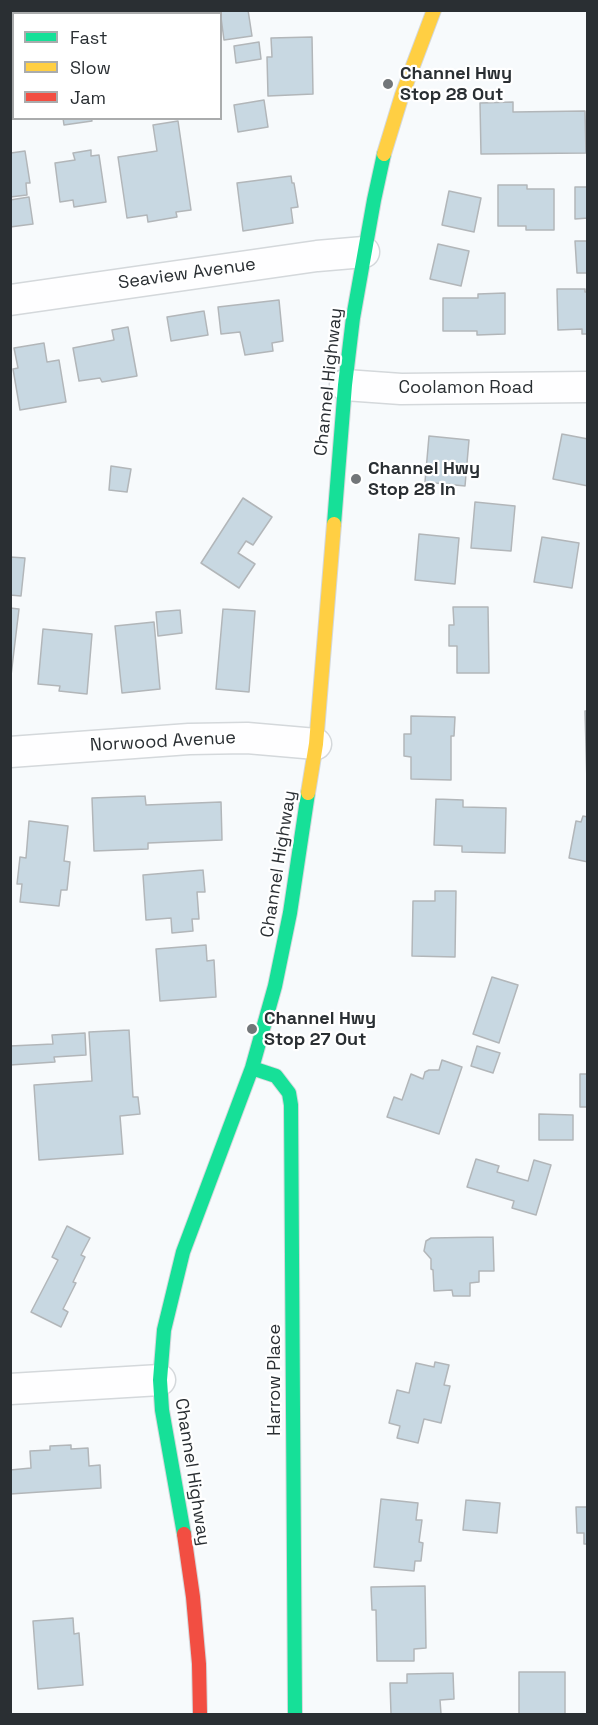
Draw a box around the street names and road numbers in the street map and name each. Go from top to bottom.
street label: Seaview Avenue [117,254,257,294]
street label: Channel Highway [310,307,348,457]
street label: Coolamon Road [398,377,534,399]
street label: Norwood Avenue [89,727,237,757]
street label: Channel Highway [257,789,301,939]
street label: Harrow Place [264,1324,286,1436]
street label: Channel Highway [170,1397,214,1547]

